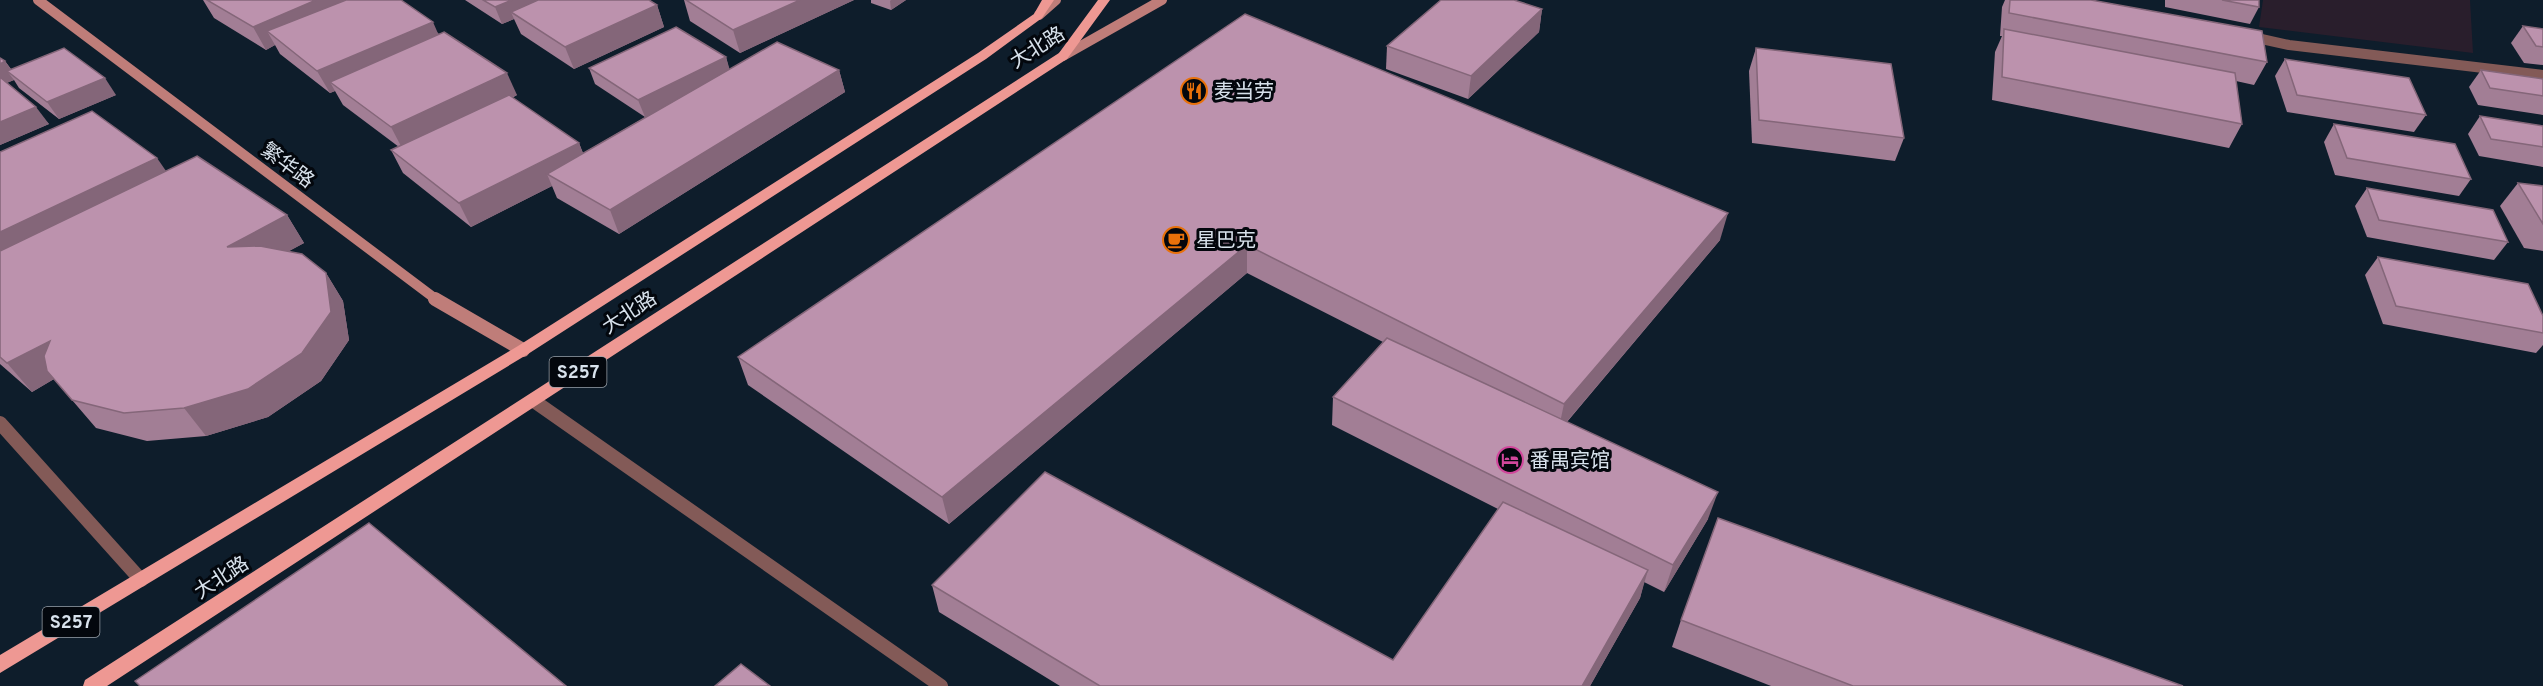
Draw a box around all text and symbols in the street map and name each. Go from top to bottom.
street label: 大北路 [1006,22,1070,76]
restaurant icon: 麦当劳 [1179,76,1209,106]
place label: 麦当劳 [1214,80,1274,106]
street label: 繁华路 [255,138,319,195]
cafe icon: 星巴克 [1161,225,1191,255]
place label: 星巴克 [1196,229,1256,255]
street label: 大北路 [598,286,662,341]
road number: S257 [550,357,606,387]
hotel icon: 番禺宾馆 [1495,445,1525,475]
place label: 番禺宾馆 [1530,449,1610,475]
street label: 大北路 [190,551,254,606]
road number: S257 [42,607,100,637]

